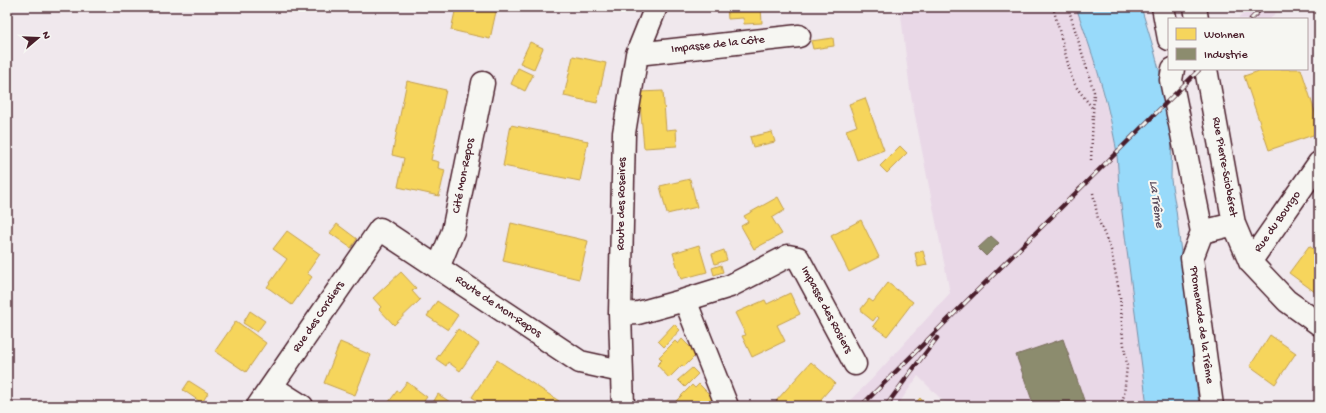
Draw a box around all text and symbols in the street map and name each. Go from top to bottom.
north arrow [18,18,58,58]
legend [1168,18,1308,70]
text: Wohnen [1204,29,1245,43]
text: N [39,30,52,41]
street label: Impasse de la Côte [671,33,766,57]
text: Industrie [1204,49,1248,63]
street label: Rue Pierre-Sciobéret [1208,116,1240,219]
street label: Cité Mon-Repos [450,137,478,215]
street label: Route des Roseires [614,157,630,251]
water label: La Trême [1145,180,1167,230]
street label: Rue du Bourgo [1252,189,1304,255]
street label: Impasse des Rosiers [797,264,855,356]
street label: Promenade de la Trême [1186,264,1216,385]
street label: Route de Mon-Repos [452,273,544,341]
street label: Rue des Cordiers [290,278,348,355]

